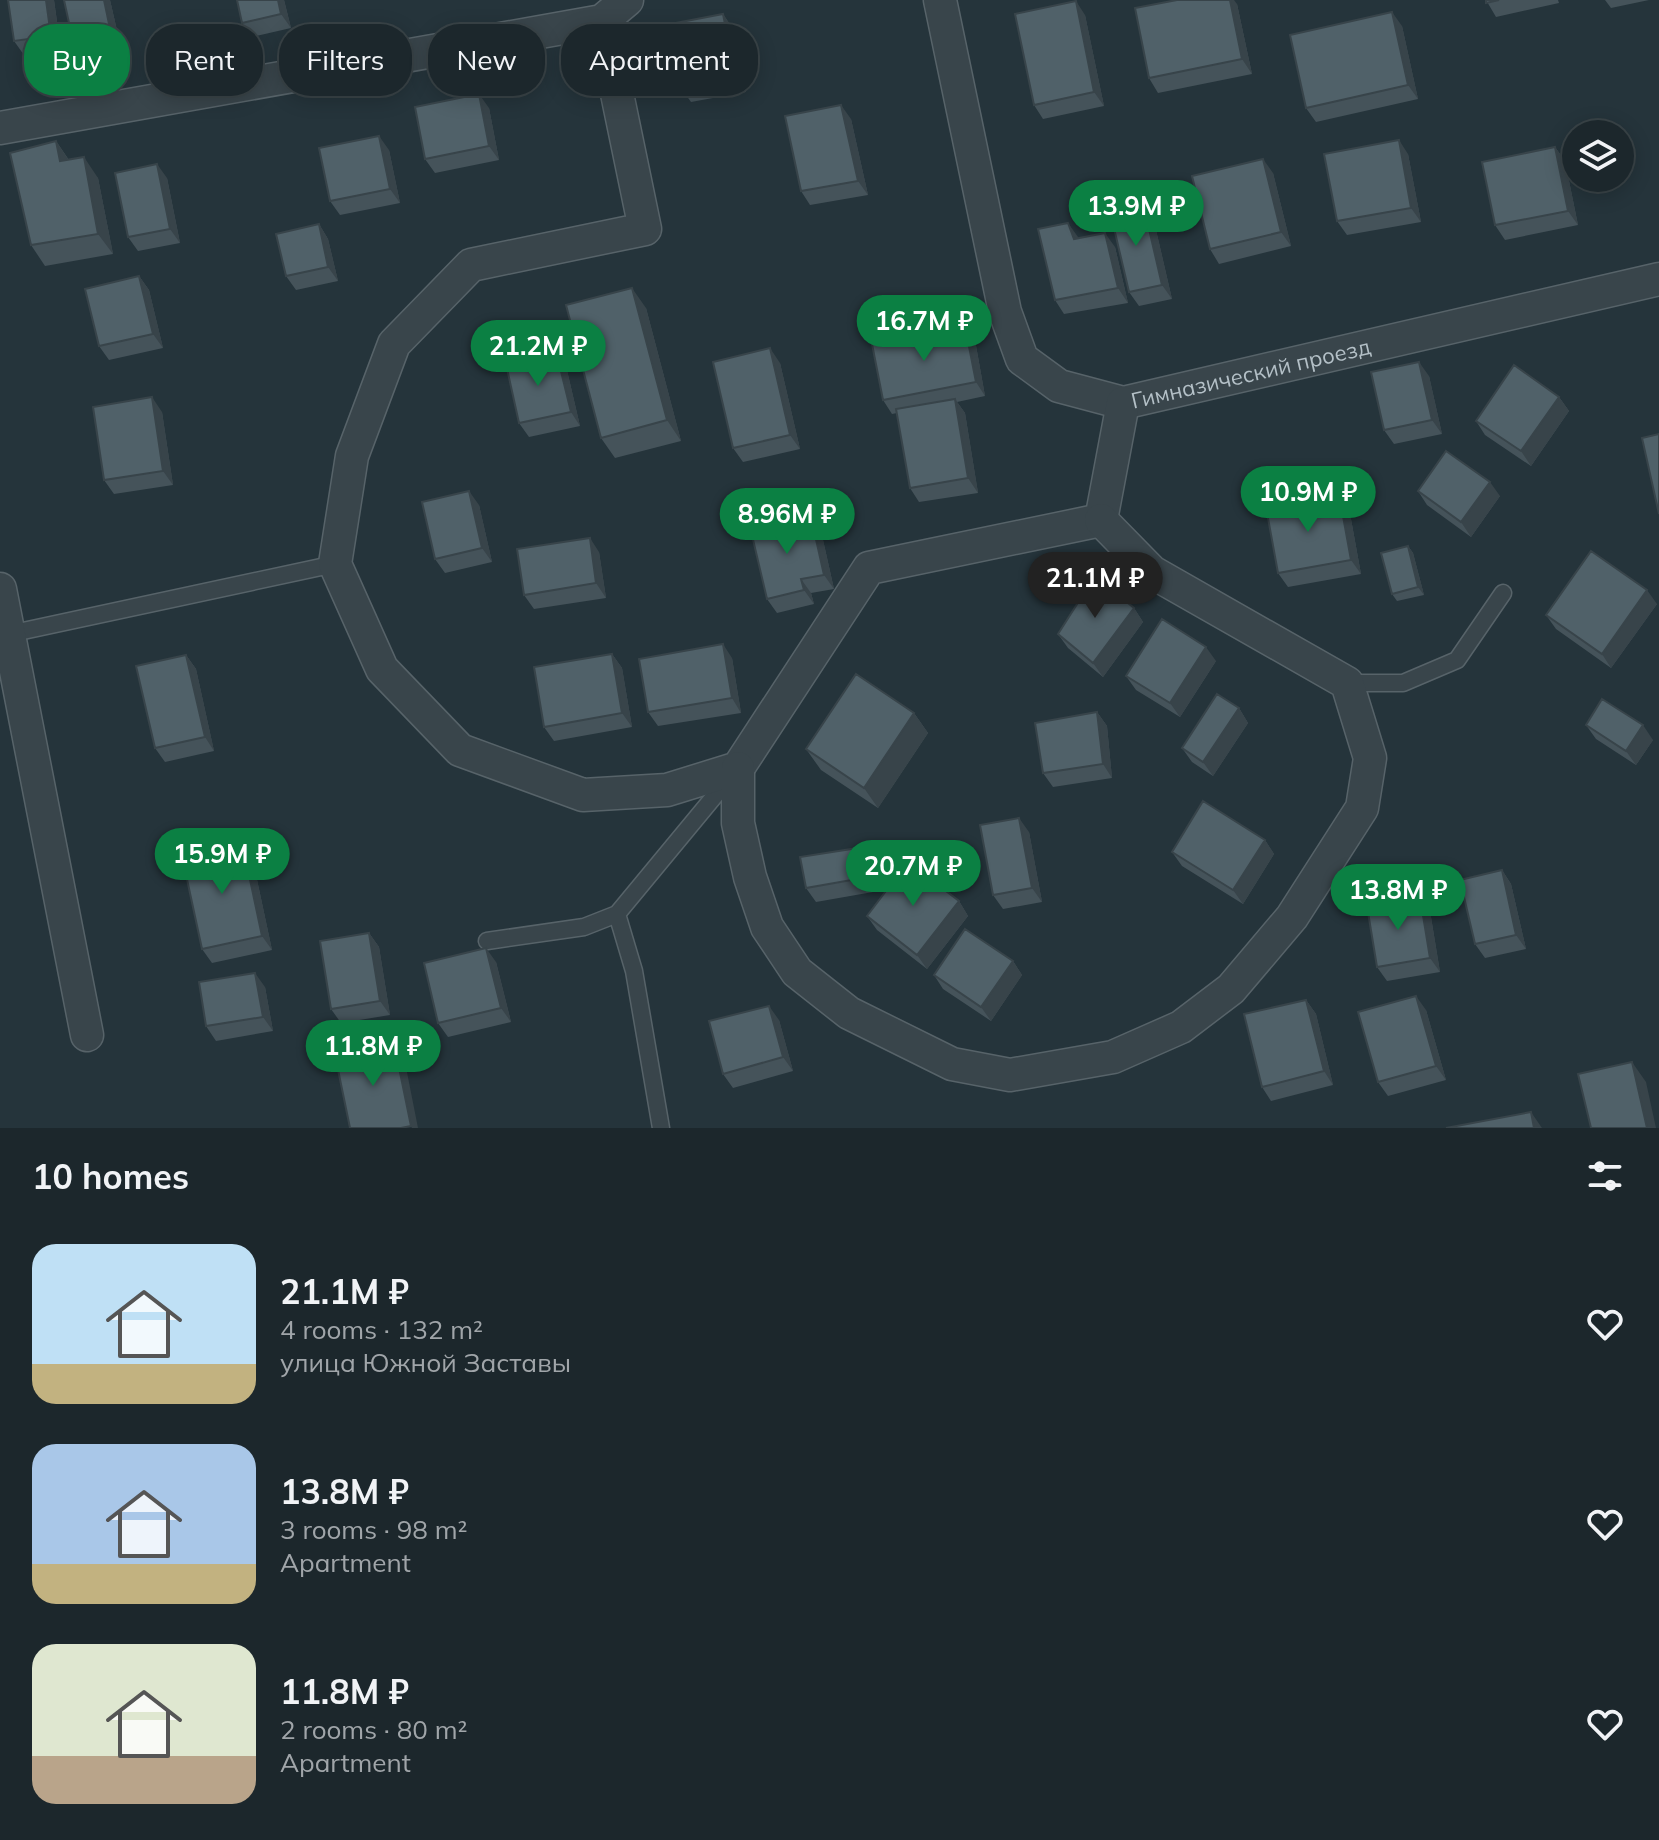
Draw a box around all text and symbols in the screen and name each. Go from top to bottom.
chip: Buy [24,24,130,96]
chip: Rent [146,24,263,96]
chip: Filters [279,24,412,96]
chip: New [428,24,545,96]
chip: Apartment [561,24,758,96]
map controls [1562,120,1634,192]
button: layers [1562,120,1634,192]
pin: 13.9M ₽ [1062,180,1210,248]
text: 13.9M ₽ [1087,189,1185,222]
pin: 16.7M ₽ [850,295,998,363]
text: 16.7M ₽ [875,304,973,337]
pin: 21.2M ₽ [464,320,612,388]
text: 21.2M ₽ [489,329,587,362]
street label: Гимназический проезд [1128,332,1373,415]
pin: 10.9M ₽ [1234,466,1382,534]
text: 10.9M ₽ [1259,475,1357,508]
pin: 8.96M ₽ [713,488,861,556]
text: 8.96M ₽ [738,497,836,530]
pin: 21.1M ₽ [1021,552,1169,620]
text: 21.1M ₽ [1046,561,1144,594]
pin: 15.9M ₽ [148,828,296,896]
text: 15.9M ₽ [173,837,271,870]
pin: 20.7M ₽ [839,840,987,908]
text: 20.7M ₽ [864,849,962,882]
pin: 13.8M ₽ [1324,864,1472,932]
text: 13.8M ₽ [1349,873,1447,906]
pin: 11.8M ₽ [299,1020,447,1088]
text: 11.8M ₽ [324,1029,422,1062]
icon: filters [1583,1154,1627,1198]
text: 10 homes [32,1155,189,1198]
text: 21.1M ₽ [280,1270,409,1313]
icon: home [96,1276,192,1372]
icon: heart [1583,1302,1627,1346]
text: 4 rooms · 132 m² [280,1313,483,1346]
text: улица Южной Заставы [280,1346,571,1379]
text: 13.8M ₽ [280,1470,409,1513]
icon: home [96,1476,192,1572]
icon: heart [1583,1502,1627,1546]
text: 3 rooms · 98 m² [280,1513,467,1546]
text: Apartment [280,1546,411,1579]
text: 11.8M ₽ [280,1670,409,1713]
icon: home [96,1676,192,1772]
icon: heart [1583,1702,1627,1746]
text: 2 rooms · 80 m² [280,1713,467,1746]
text: Apartment [280,1746,411,1779]

